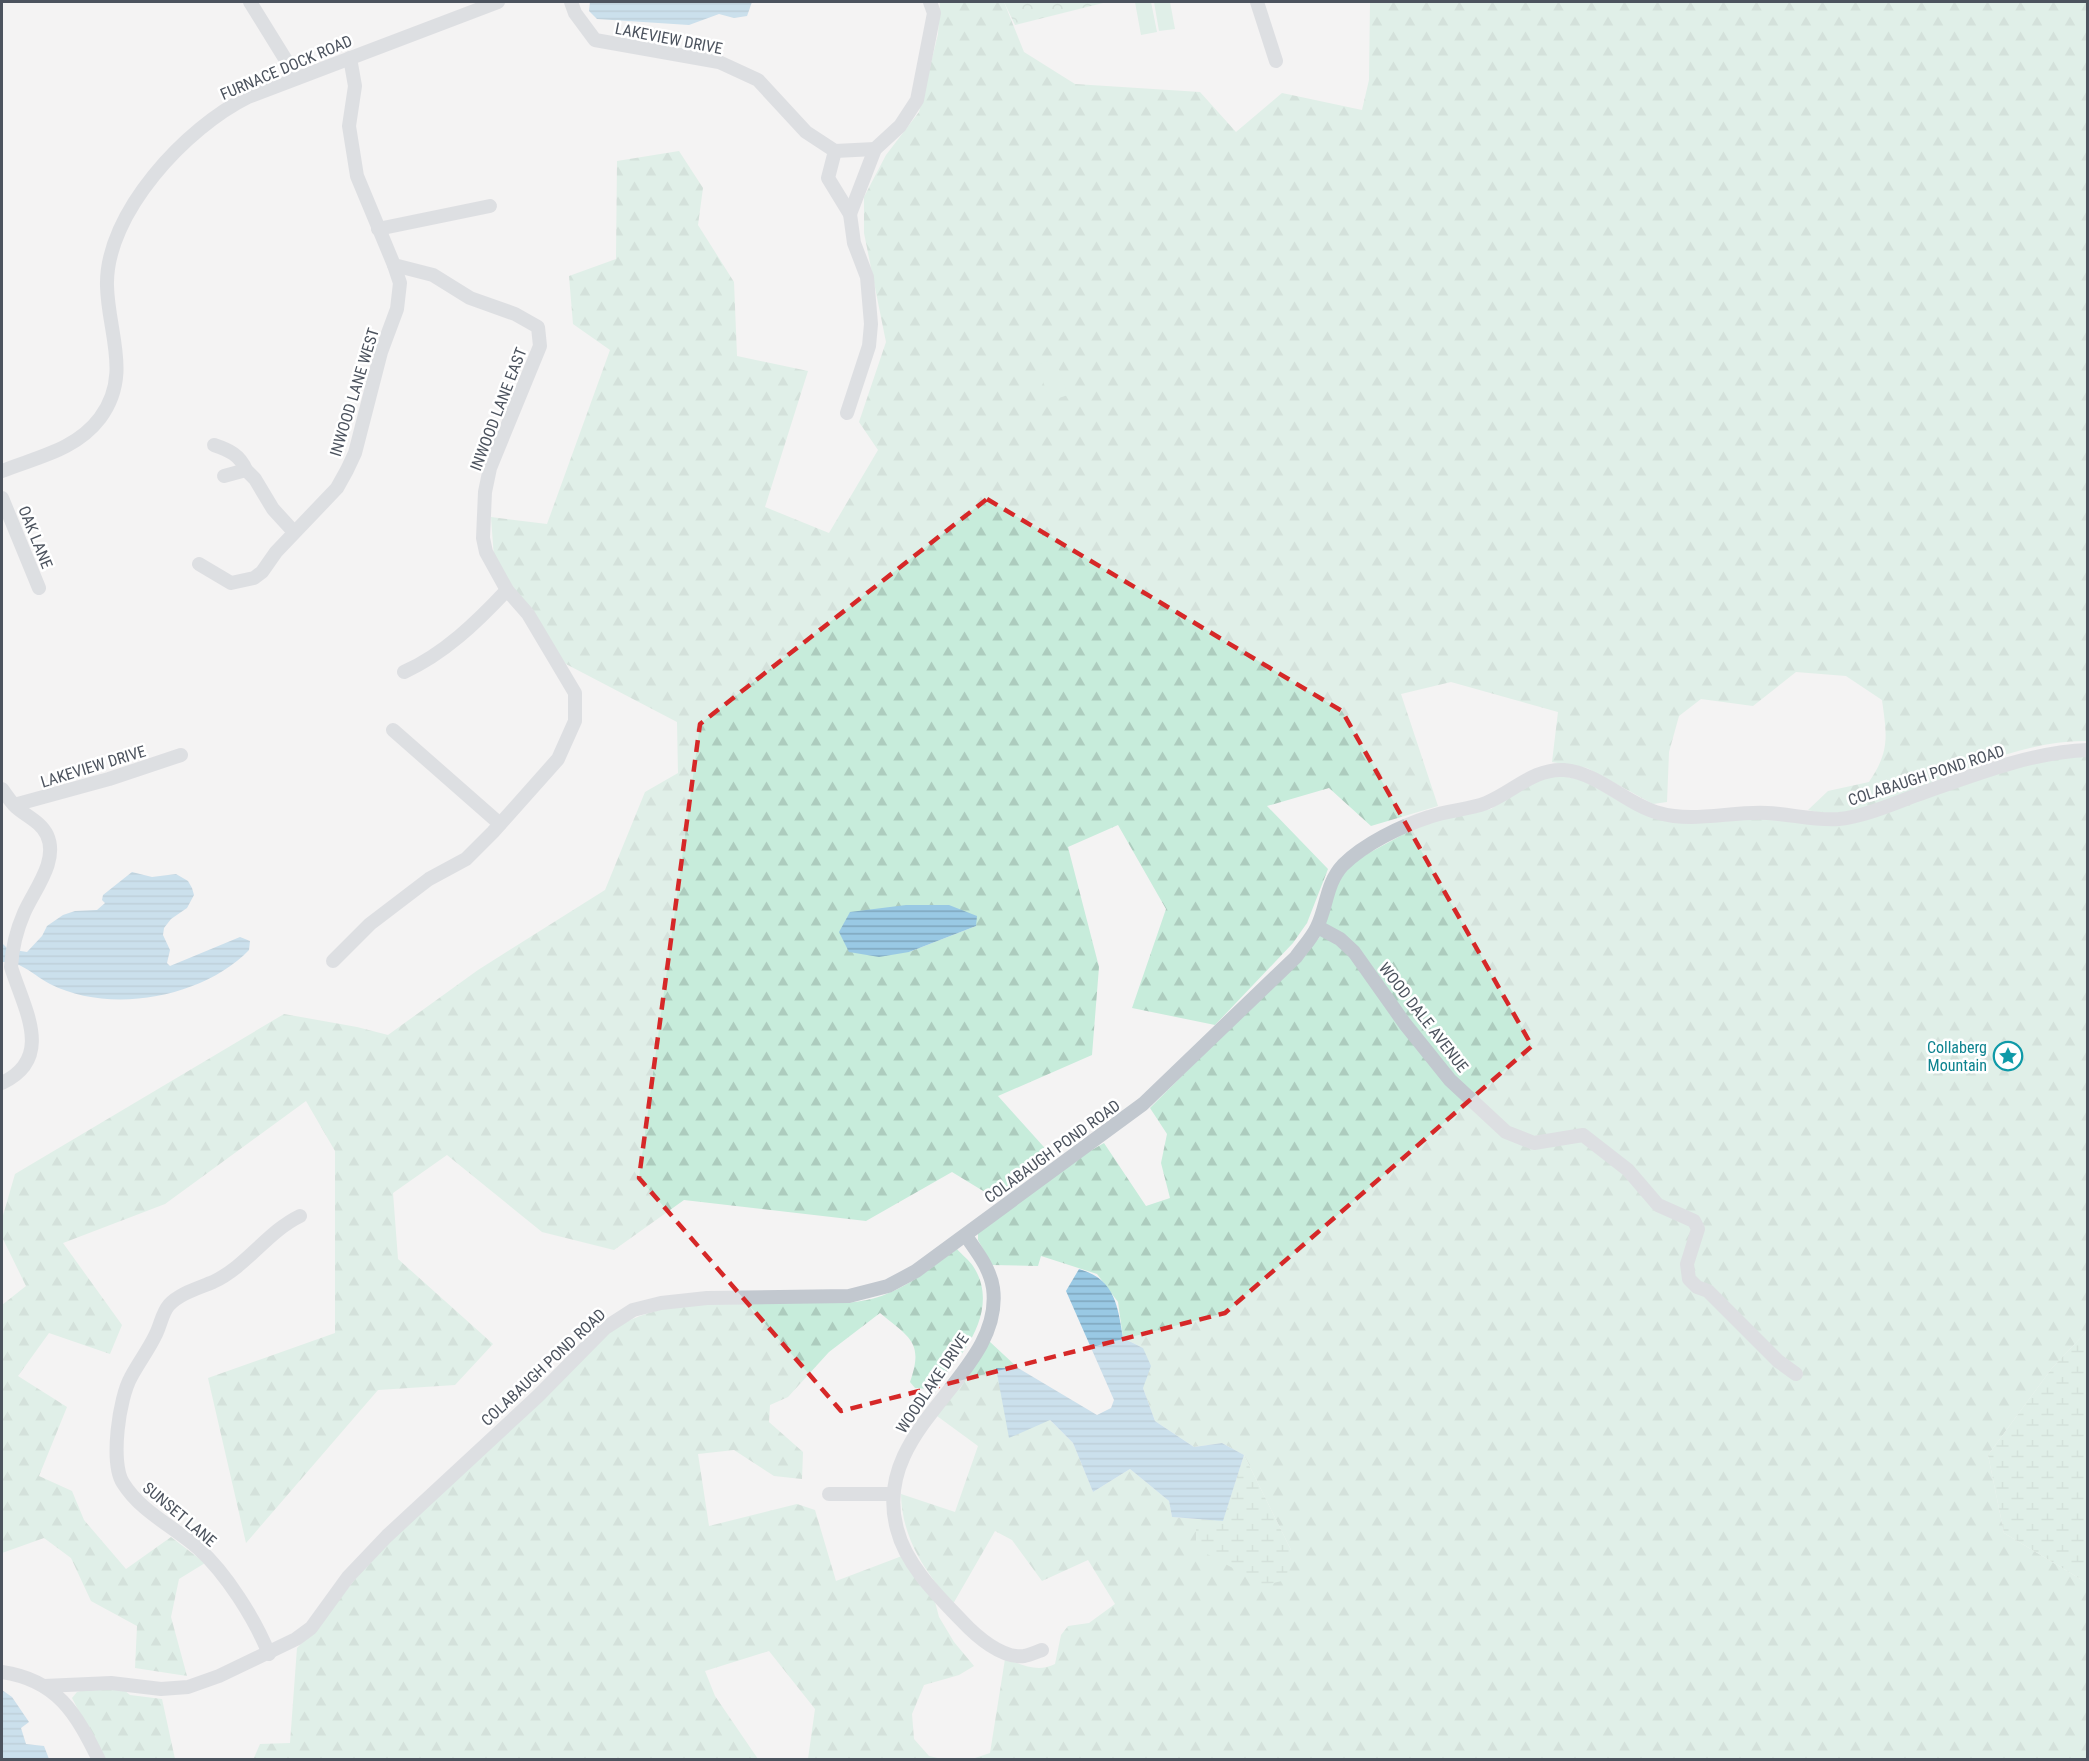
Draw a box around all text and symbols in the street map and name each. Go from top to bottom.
street label: LAKEVIEW DRIVE [614,19,724,58]
street label: FURNACE DOCK ROAD [217,31,355,104]
street label: INWOOD LANE WEST [326,326,383,459]
street label: INWOOD LANE EAST [466,345,531,473]
street label: OAK LANE [14,503,57,571]
street label: LAKEVIEW DRIVE [38,741,148,791]
street label: COLABAUGH POND ROAD [1846,741,2007,810]
street label: WOOD DALE AVENUE [1375,959,1472,1076]
place label: Collaberg Mountain [1927,1038,1987,1075]
place icon: Collaberg Mountain [1992,1040,2024,1072]
street label: COLABAUGH POND ROAD [981,1096,1124,1207]
street label: COLABAUGH POND ROAD [477,1305,609,1430]
street label: WOODLAKE DRIVE [892,1330,973,1437]
street label: SUNSET LANE [139,1478,220,1551]

